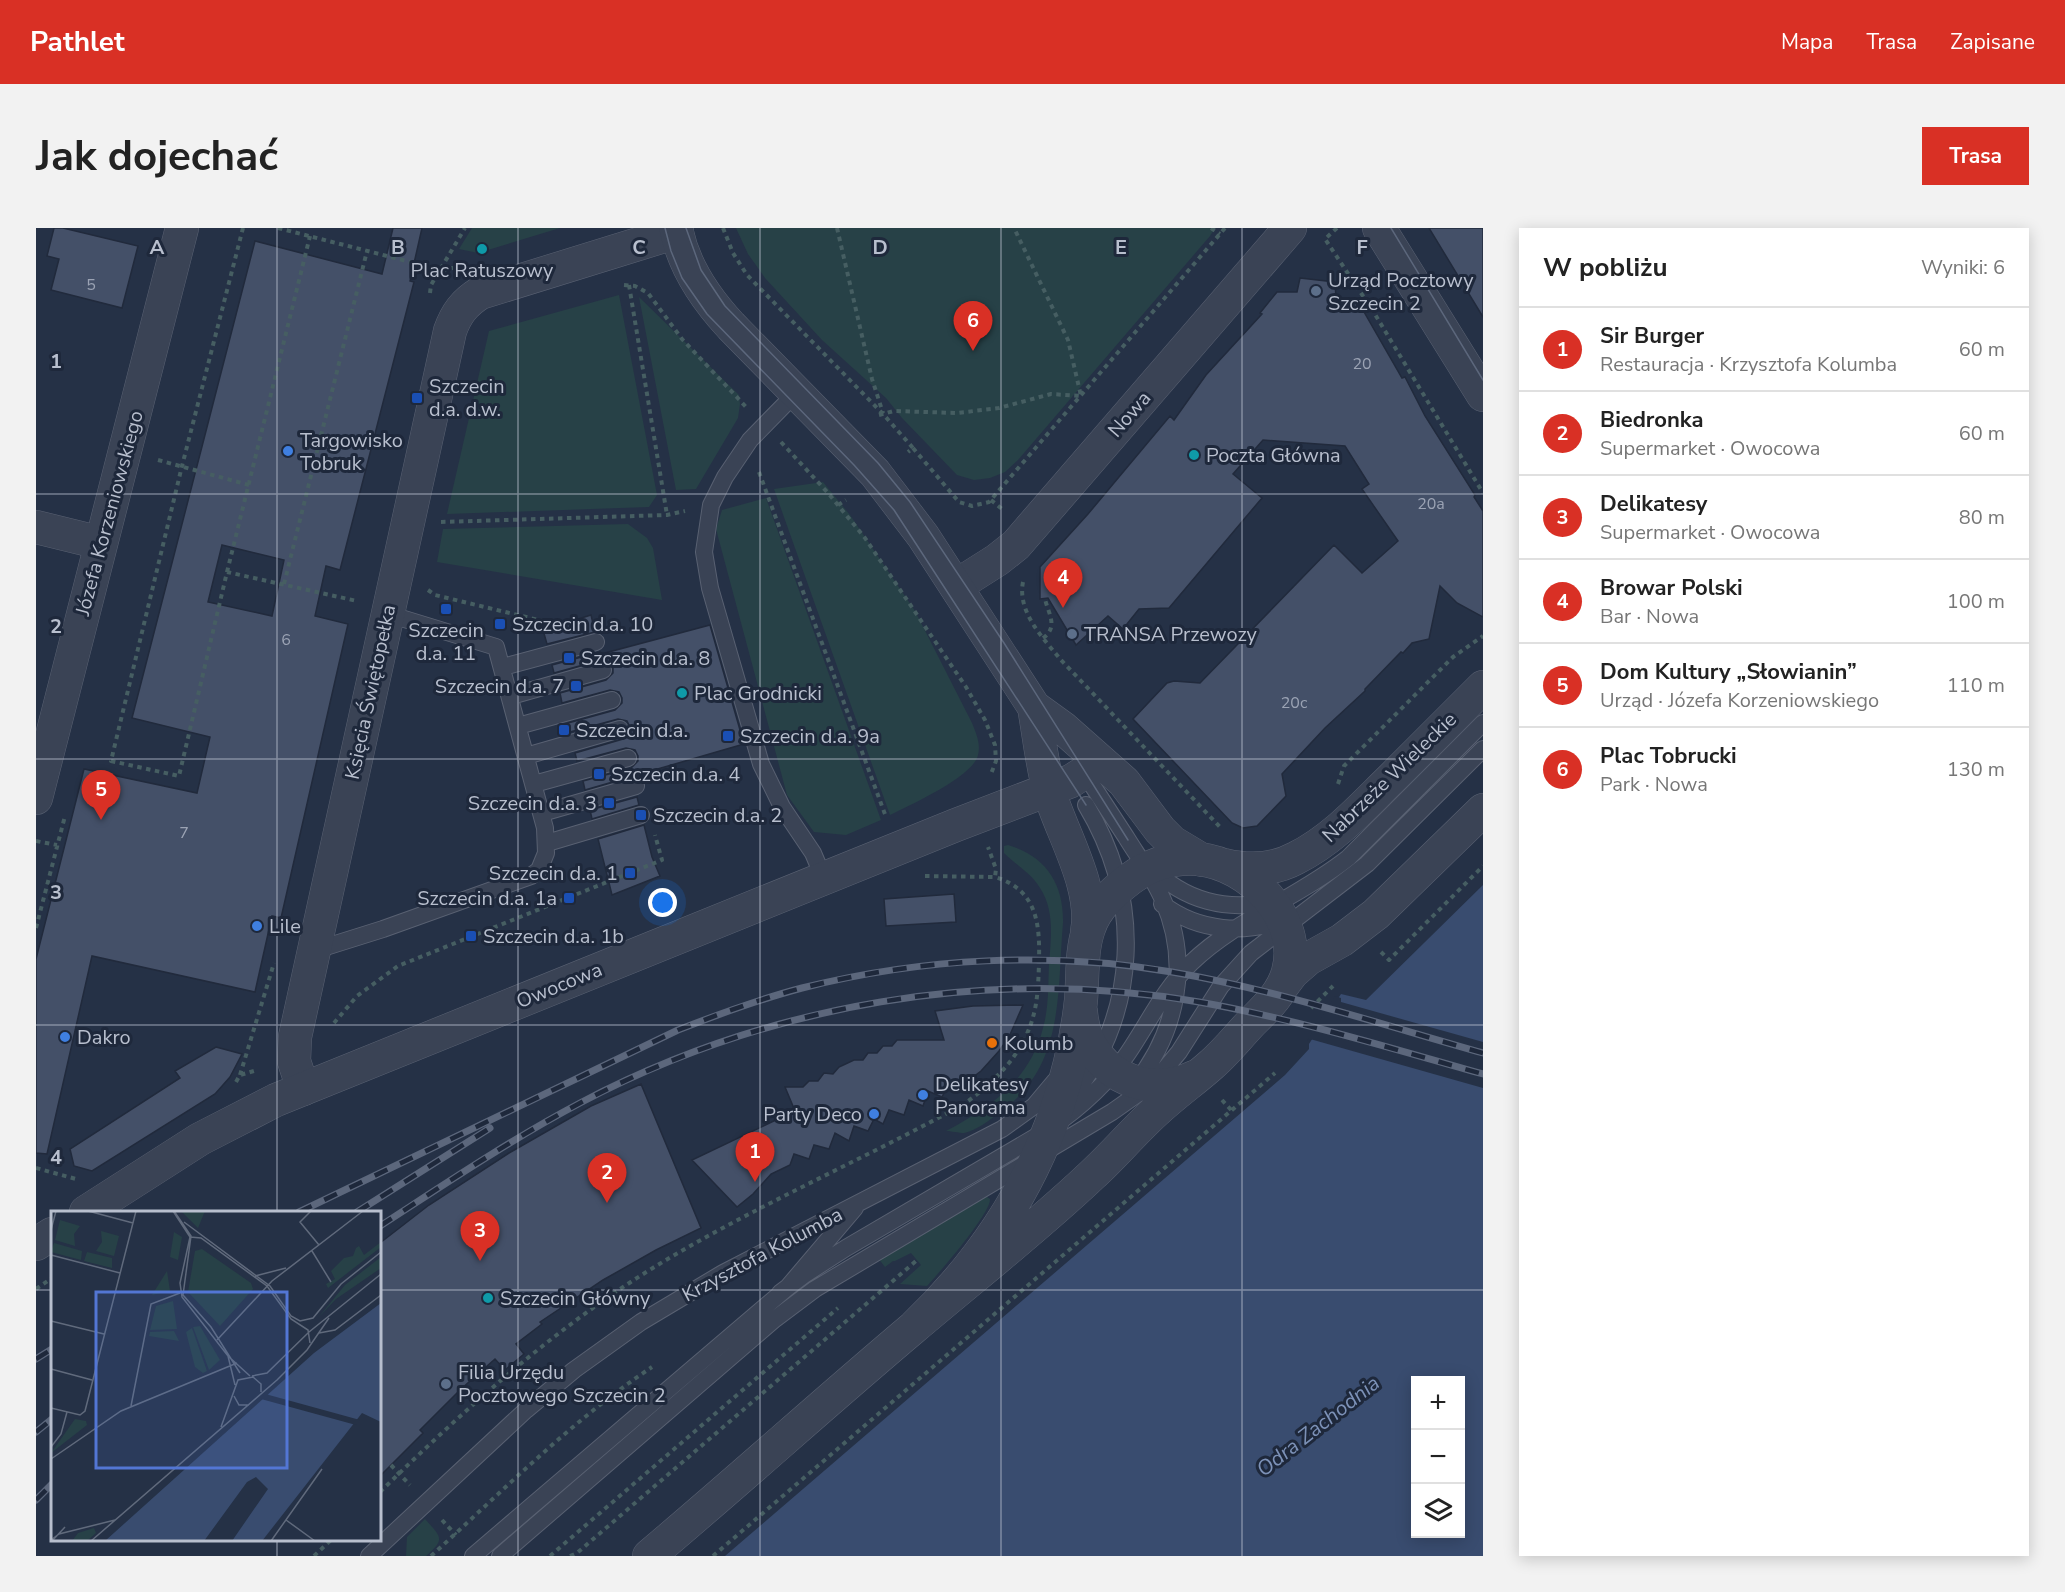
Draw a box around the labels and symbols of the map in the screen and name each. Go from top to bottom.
text: A [150,234,165,261]
text: B [391,234,405,261]
text: C [632,234,646,261]
text: D [872,234,888,261]
text: E [1115,234,1127,261]
text: F [1356,234,1368,261]
marker: Plac Ratuszowy [475,242,489,256]
place label: Plac Ratuszowy [411,257,554,284]
place label: Urząd Pocztowy Szczecin 2 [1328,267,1474,317]
house number: 5 [86,274,96,296]
marker: Urząd Pocztowy Szczecin 2 [1309,284,1323,298]
pin: 6 [954,302,992,351]
text: 1 [50,348,62,375]
house number: 20 [1352,353,1372,375]
place label: Szczecin d.a. d.w. [429,373,505,423]
street label: Nowa [1102,385,1157,443]
marker: Szczecin d.a. d.w. [410,391,424,405]
street label: Józefa Korzeniowskiego [69,408,150,620]
place label: Targowisko Tobruk [300,427,403,477]
place label: Poczta Główna [1206,442,1341,469]
marker: Targowisko Tobruk [281,444,295,458]
marker: Poczta Główna [1187,448,1201,462]
house number: 20a [1417,493,1445,515]
pin: 4 [1044,558,1082,608]
street label: Księcia Świętopełka [339,602,402,782]
marker: Szczecin d.a. 11 [439,602,453,616]
place label: Szczecin d.a. 10 [512,611,653,638]
text: 2 [50,613,62,640]
place label: Szczecin d.a. 11 [408,617,484,667]
marker: Szczecin d.a. 10 [493,617,507,631]
place label: TRANSA Przewozy [1084,621,1258,648]
marker: TRANSA Przewozy [1065,627,1079,641]
house number: 6 [281,629,291,651]
place label: Szczecin d.a. 8 [581,645,710,672]
marker: Szczecin d.a. 8 [562,651,576,665]
place label: Szczecin d.a. 7 [435,673,564,700]
marker: Szczecin d.a. 7 [569,679,583,693]
place label: Plac Grodnicki [694,680,822,707]
marker: Plac Grodnicki [675,686,689,700]
house number: 20c [1281,692,1308,714]
street label: Nabrzeże Wieleckie [1316,706,1462,849]
place label: Szczecin d.a. [576,717,688,744]
marker: Szczecin d.a. [557,723,571,737]
place label: Szczecin d.a. 9a [740,723,880,750]
marker: Szczecin d.a. 9a [721,729,735,743]
place label: Szczecin d.a. 4 [611,761,740,788]
marker: Szczecin d.a. 4 [592,767,606,781]
pin: 5 [82,770,120,820]
place label: Szczecin d.a. 3 [468,790,597,817]
marker: Szczecin d.a. 3 [602,796,616,810]
place label: Szczecin d.a. 2 [653,802,782,829]
marker: Szczecin d.a. 2 [634,808,648,822]
house number: 7 [179,822,189,844]
place label: Szczecin d.a. 1 [489,860,618,887]
marker: Szczecin d.a. 1 [623,866,637,880]
text: 3 [50,879,62,906]
place label: Szczecin d.a. 1a [417,885,557,912]
your location [648,888,677,917]
marker: Szczecin d.a. 1a [562,891,576,905]
place label: Lile [269,913,301,940]
marker: Lile [250,919,264,933]
place label: Szczecin d.a. 1b [483,923,624,950]
marker: Szczecin d.a. 1b [464,929,478,943]
street label: Owocowa [512,956,606,1015]
place label: Dakro [77,1024,131,1051]
marker: Dakro [58,1030,72,1044]
place label: Kolumb [1004,1030,1073,1057]
marker: Kolumb [985,1036,999,1050]
place label: Delikatesy Panorama [935,1071,1029,1121]
marker: Delikatesy Panorama [916,1088,930,1102]
place label: Party Deco [763,1101,862,1128]
marker: Party Deco [867,1107,881,1121]
pin: 1 [736,1132,774,1182]
text: 4 [50,1144,62,1171]
pin: 2 [588,1154,626,1203]
street label: Krzysztofa Kolumba [677,1201,847,1308]
inset map [51,1211,381,1541]
pin: 3 [460,1212,500,1261]
place label: Szczecin Główny [500,1285,651,1312]
marker: Szczecin Główny [481,1291,495,1305]
place label: Filia Urzędu Pocztowego Szczecin 2 [458,1359,666,1409]
water label: Odra Zachodnia [1251,1369,1385,1483]
marker: Filia Urzędu Pocztowego Szczecin 2 [439,1377,453,1391]

